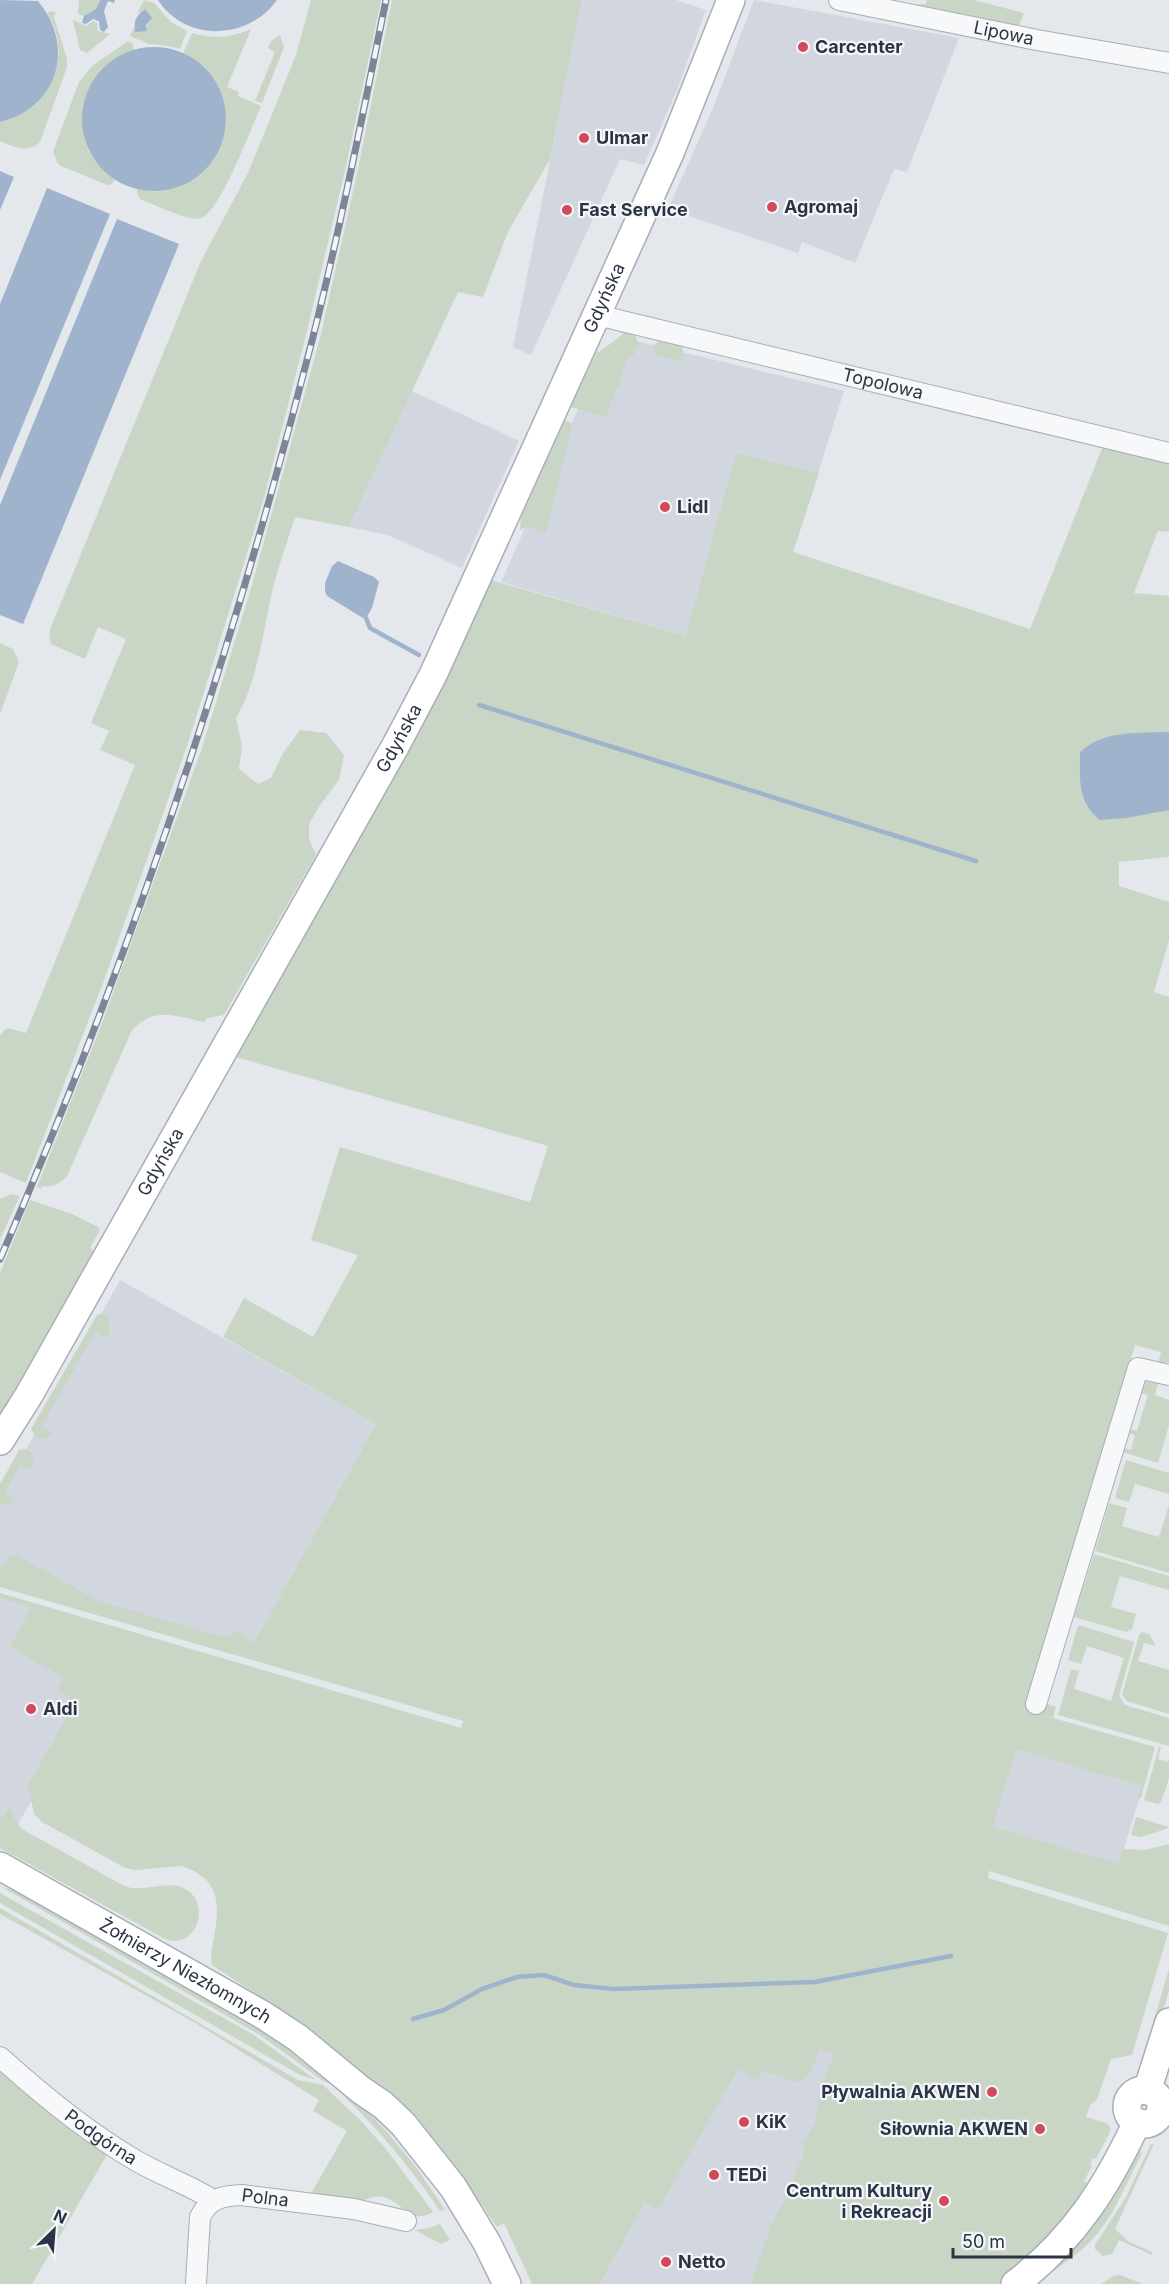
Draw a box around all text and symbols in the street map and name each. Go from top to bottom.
street label: Lipowa [972,16,1036,49]
place label: Carcenter [815,36,903,57]
marker: Carcenter [796,40,810,54]
place label: Ulmar [596,127,648,148]
marker: Ulmar [577,131,591,145]
place label: Agromaj [784,196,858,217]
place label: Fast Service [579,199,688,220]
marker: Agromaj [765,200,779,214]
marker: Fast Service [560,203,574,217]
street label: Gdyńska [579,259,629,336]
street label: Topolowa [840,364,925,403]
place label: Lidl [677,496,708,517]
marker: Lidl [658,500,672,514]
street label: Gdyńska [372,700,426,776]
street label: Gdyńska [133,1124,188,1199]
place label: Aldi [43,1698,78,1719]
marker: Aldi [24,1702,38,1716]
street label: Żołnierzy Niezłomnych [96,1913,276,2028]
place label: Pływalnia AKWEN [821,2081,980,2102]
marker: Pływalnia AKWEN [985,2085,999,2099]
street label: Podgórna [61,2105,141,2169]
place label: KiK [756,2111,787,2132]
marker: KiK [737,2115,751,2129]
place label: Siłownia AKWEN [880,2118,1028,2139]
marker: Siłownia AKWEN [1033,2122,1047,2136]
place label: TEDi [726,2164,767,2185]
marker: TEDi [707,2168,721,2182]
place label: Centrum Kultury i Rekreacji [786,2180,932,2222]
street label: Polna [240,2184,290,2211]
marker: Centrum Kultury i Rekreacji [937,2194,951,2208]
north arrow [24,2200,84,2260]
text: N [51,2205,70,2228]
scale bar [953,2221,1072,2259]
text: 50 m [962,2231,1005,2252]
place label: Netto [678,2251,726,2272]
marker: Netto [659,2255,673,2269]

